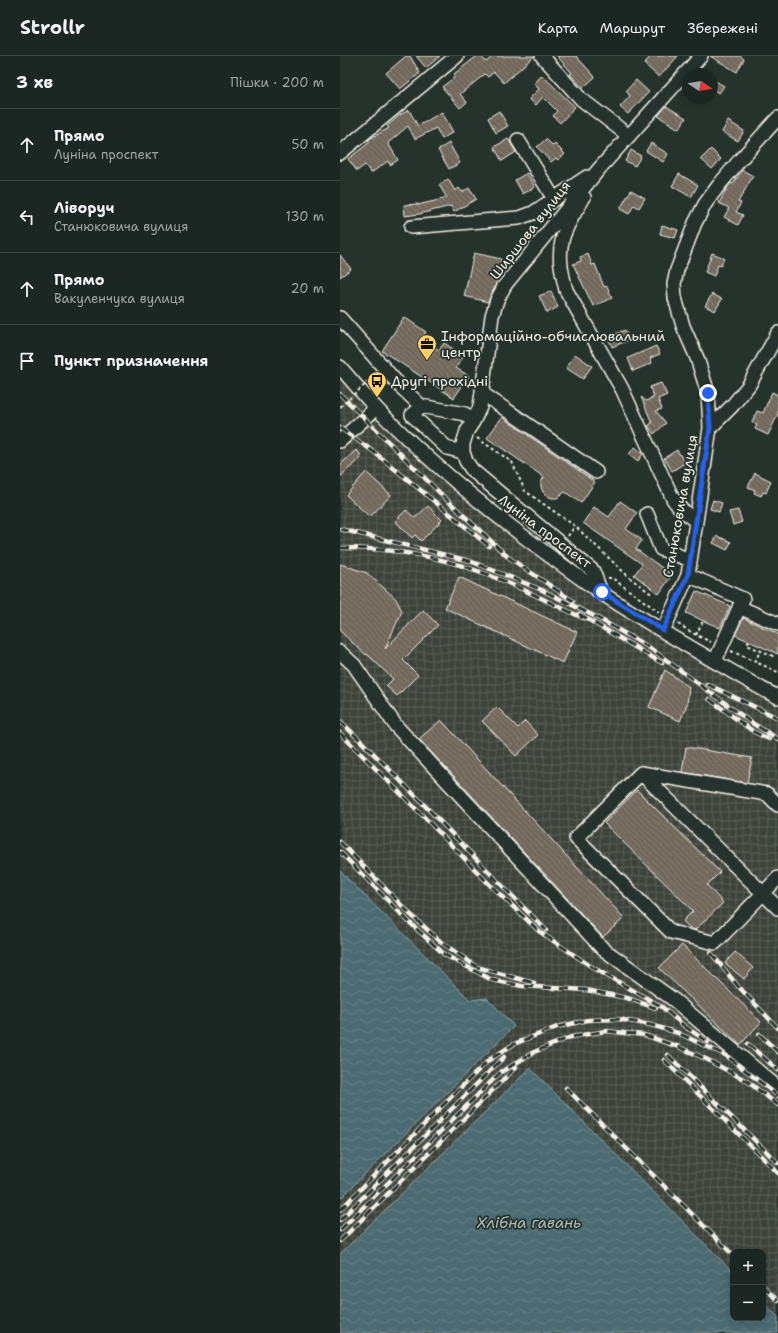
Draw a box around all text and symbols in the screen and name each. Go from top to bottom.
text: Strollr [20,15,85,40]
text: Карта [538,19,578,37]
text: Маршрут [600,19,665,37]
text: Збережені [687,19,758,37]
north arrow [682,68,718,104]
text: 3 хв [16,71,53,93]
text: Пішки · 200 m [230,74,324,91]
text: Прямо [54,126,104,146]
icon: ahead [16,134,38,156]
text: 50 m [291,136,324,153]
text: Луніна проспект [54,146,158,163]
street label: Ширшова вулиця [486,177,574,283]
text: Ліворуч [54,198,114,218]
icon: left [16,206,38,228]
text: 130 m [286,208,324,225]
text: Станюковича вулиця [54,218,188,235]
text: Прямо [54,270,104,290]
icon: ahead [16,278,38,300]
text: 20 m [291,280,324,297]
text: Вакуленчука вулиця [54,290,185,307]
place label: Інформаційно-обчислювальний центр [441,327,665,361]
office icon: Інформаційно-обчислювальний центр [416,333,438,361]
icon: arrive [16,350,38,372]
text: Пункт призначення [54,351,209,371]
bus stop icon: Другі прохідні [366,370,388,398]
place label: Другі прохідні [391,372,488,390]
route end [699,384,717,402]
street label: Станюковича вулиця [659,433,701,579]
street label: Луніна проспект [495,490,596,573]
route start [593,583,611,601]
water label: Хлібна гавань [476,1213,581,1233]
map controls [730,1249,766,1321]
button: + [730,1249,766,1285]
button: − [730,1285,766,1321]

